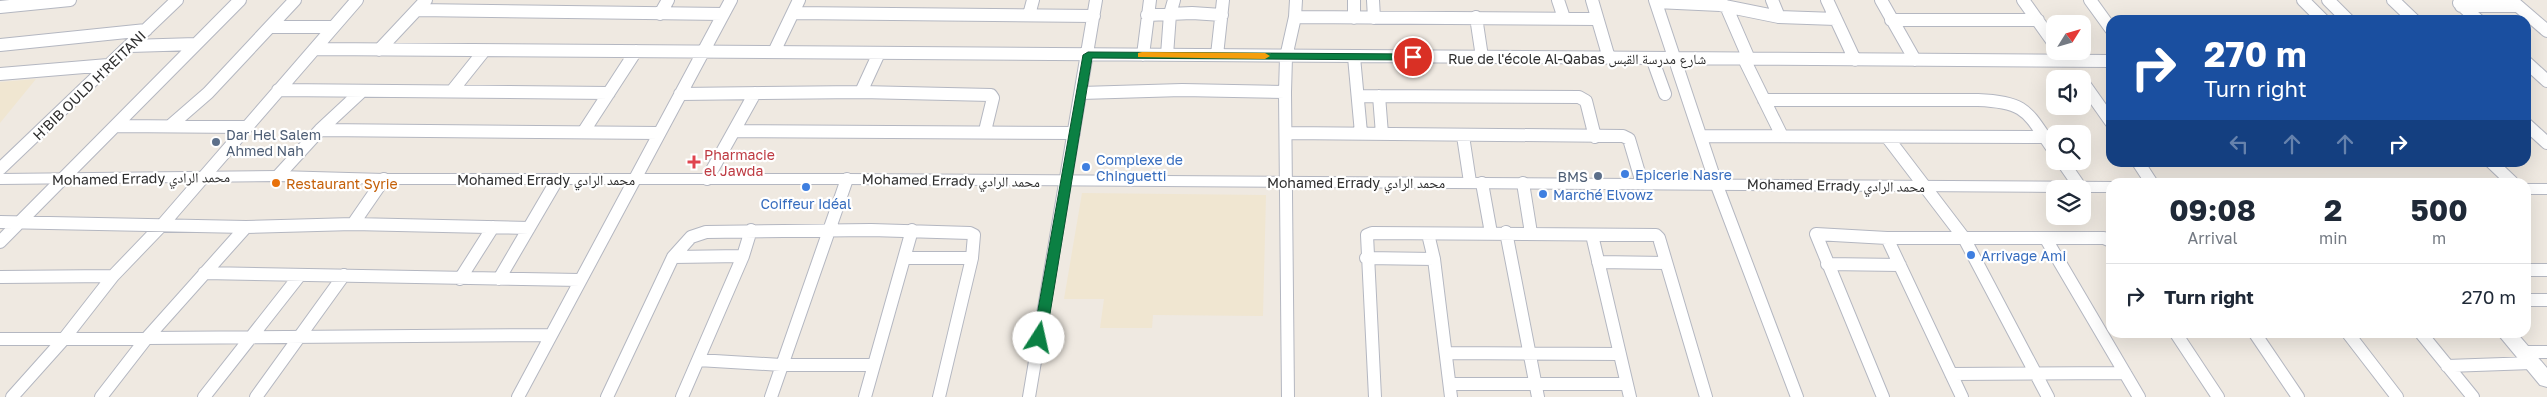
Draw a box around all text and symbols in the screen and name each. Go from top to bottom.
north arrow [2046,15,2091,60]
map controls [2046,15,2091,225]
street label: H'BIB OULD H'REITANI [29,27,149,143]
text: 270 m [2204,33,2307,75]
icon: right [2121,35,2186,100]
pin [1392,36,1434,78]
icon: arrive [1399,43,1427,71]
street label: Rue de l'école Al-Qabas شارع مدرسة القبس [1448,50,1706,69]
button: sound [2046,70,2091,115]
text: Turn right [2204,75,2307,102]
button: search [2046,125,2091,170]
place label: Dar Hel Salem Ahmed Nah [226,126,321,159]
icon: left [2225,130,2253,158]
icon: ahead [2278,130,2306,158]
icon: ahead [2331,130,2359,158]
icon: right [2384,130,2412,158]
marker: Dar Hel Salem Ahmed Nah [210,136,222,148]
place label: Pharmacie el Jawda [704,146,775,179]
place label: Complexe de Chinguetti [1096,151,1183,184]
marker: Pharmacie el Jawda [688,156,700,168]
marker: Complexe de Chinguetti [1080,161,1092,173]
place label: Epicerie Nasre [1635,166,1732,183]
street label: Mohamed Errady محمد الرادي [52,168,230,192]
place label: BMS [1558,168,1588,185]
marker: Epicerie Nasre [1619,168,1631,180]
street label: Mohamed Errady محمد الرادي [862,170,1040,194]
marker: BMS [1592,170,1604,182]
street label: Mohamed Errady محمد الرادي [457,171,635,191]
street label: Mohamed Errady محمد الرادي [1267,174,1445,194]
place label: Restaurant Syrie [286,175,398,192]
street label: Mohamed Errady محمد الرادي [1747,175,1925,199]
marker: Restaurant Syrie [270,177,282,189]
button: layers [2046,180,2091,225]
marker: Coiffeur Idéal [800,181,812,193]
place label: Marché Elvowz [1553,186,1653,203]
marker: Marché Elvowz [1537,188,1549,200]
text: 09:08 [2169,192,2256,228]
text: 2 [2324,192,2342,228]
text: 500 [2411,192,2468,228]
place label: Coiffeur Idéal [761,195,851,212]
text: Arrival [2187,228,2238,248]
text: min [2319,228,2347,248]
text: m [2432,228,2446,248]
place label: Arrivage Ami [1981,247,2066,264]
marker: Arrivage Ami [1965,249,1977,261]
icon: right [2121,282,2149,310]
text: Turn right [2164,285,2254,308]
text: 270 m [2462,285,2516,308]
position arrow [1012,311,1064,363]

